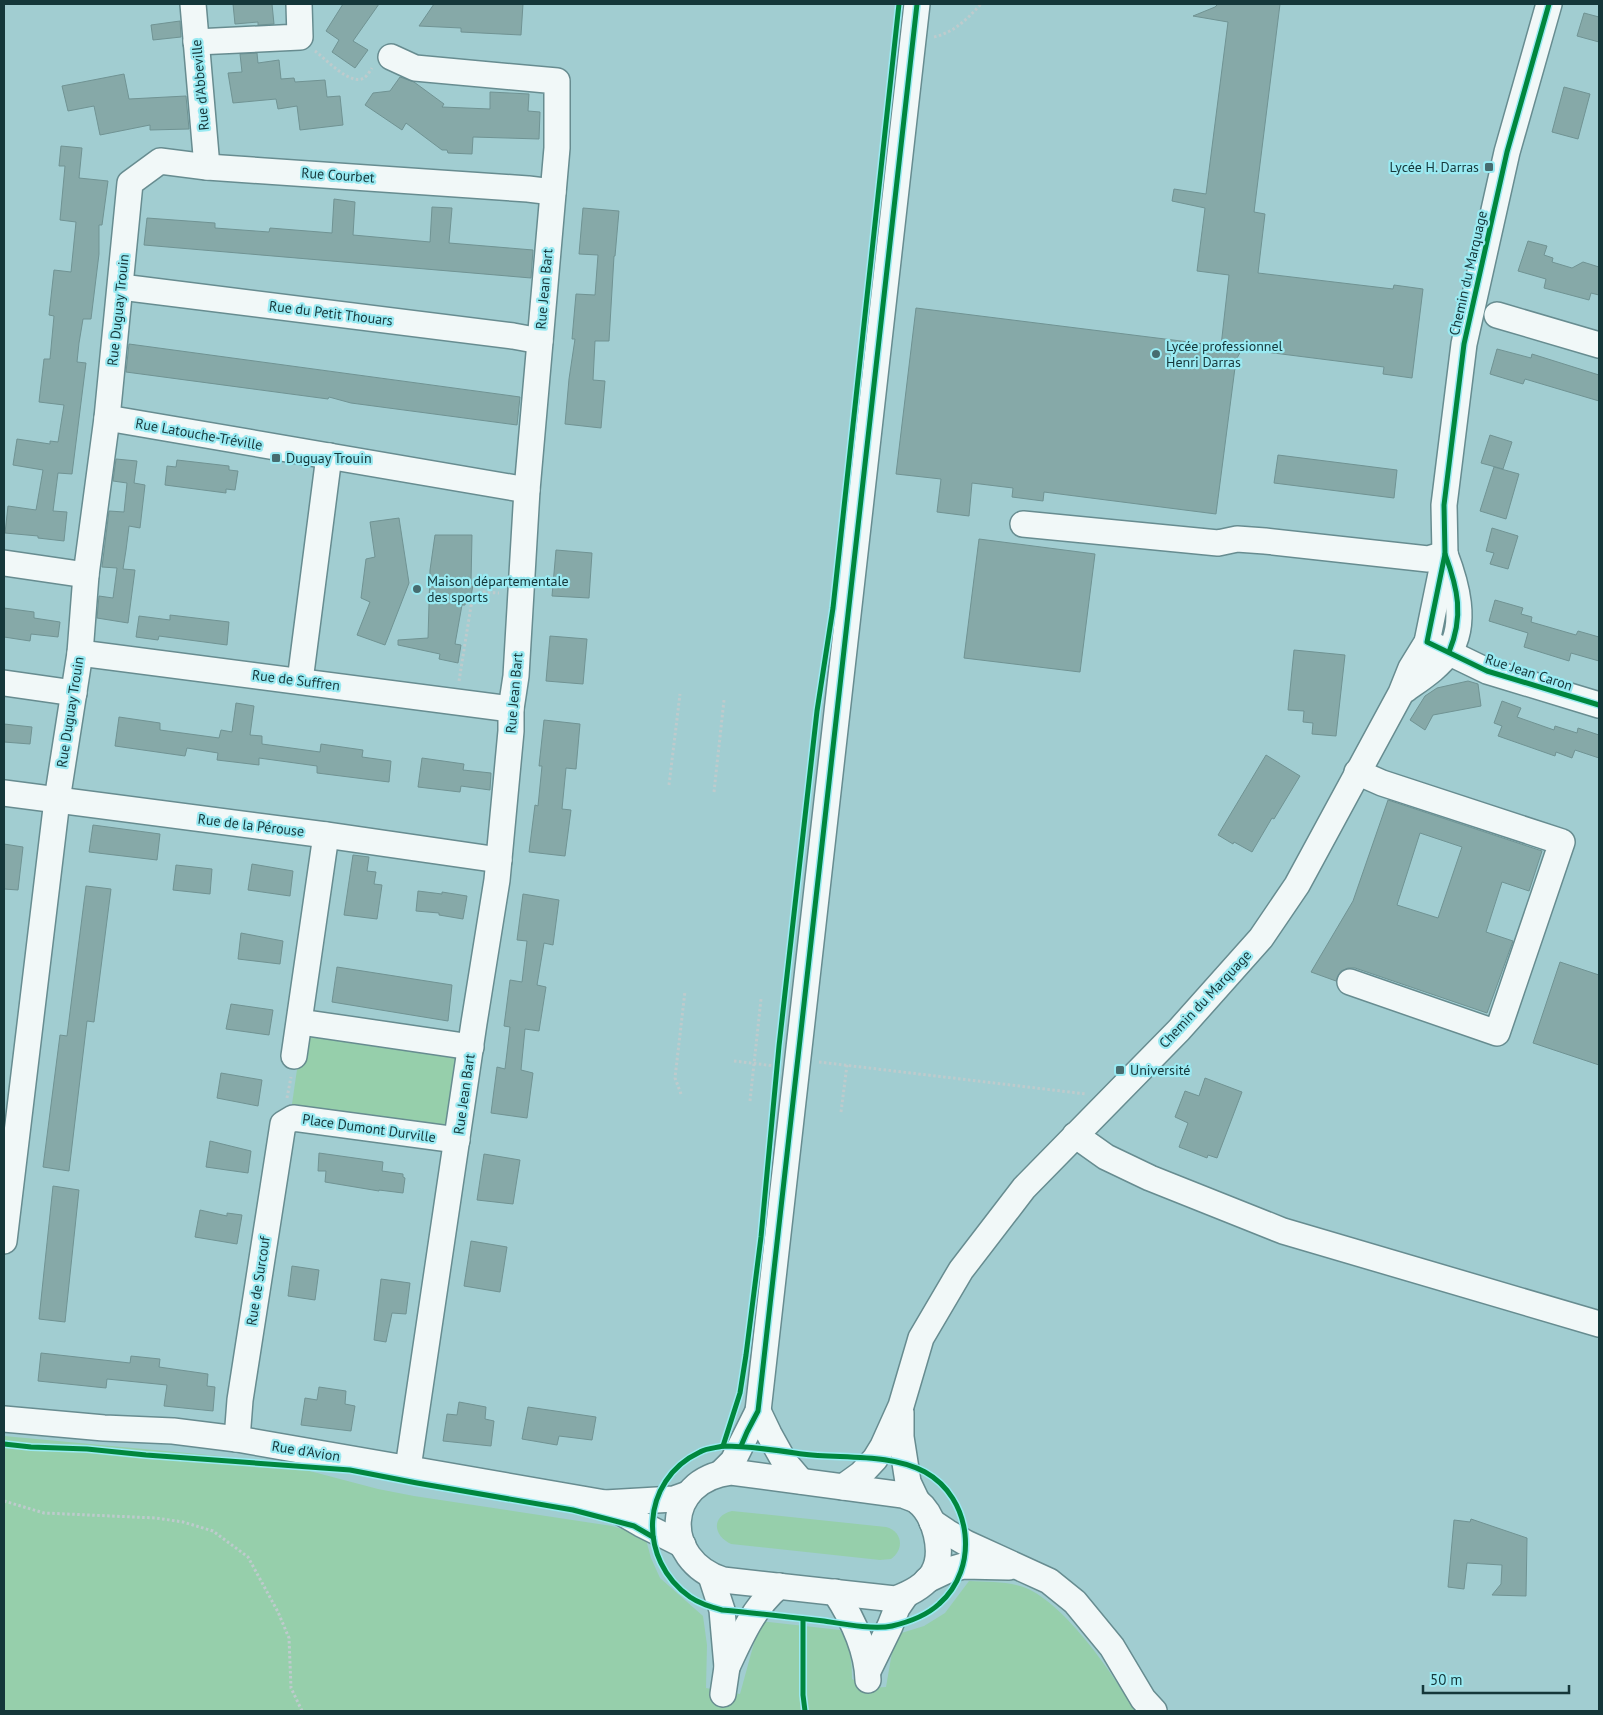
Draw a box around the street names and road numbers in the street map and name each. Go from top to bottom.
street label: Rue d'Abbeville [187,39,213,131]
street label: Rue Courbet [301,163,375,187]
street label: Chemin du Marquage [1445,209,1491,337]
street label: Rue Jean Bart [531,248,557,330]
street label: Rue Duguay Trouin [103,253,133,367]
street label: Rue du Petit Thouars [268,296,394,330]
street label: Rue Latouche-Tréville [134,414,264,454]
street label: Rue Jean Caron [1483,649,1575,695]
street label: Rue Jean Bart [501,652,527,734]
street label: Rue Duguay Trouin [52,655,88,769]
street label: Rue de Suffren [251,666,341,694]
street label: Rue de la Pérouse [197,810,305,840]
street label: Chemin du Marquage [1155,946,1255,1052]
street label: Rue Jean Bart [449,1052,479,1135]
street label: Place Dumont Durville [301,1110,437,1146]
street label: Rue de Surcouf [242,1235,274,1327]
street label: Rue d'Avion [271,1437,341,1465]

